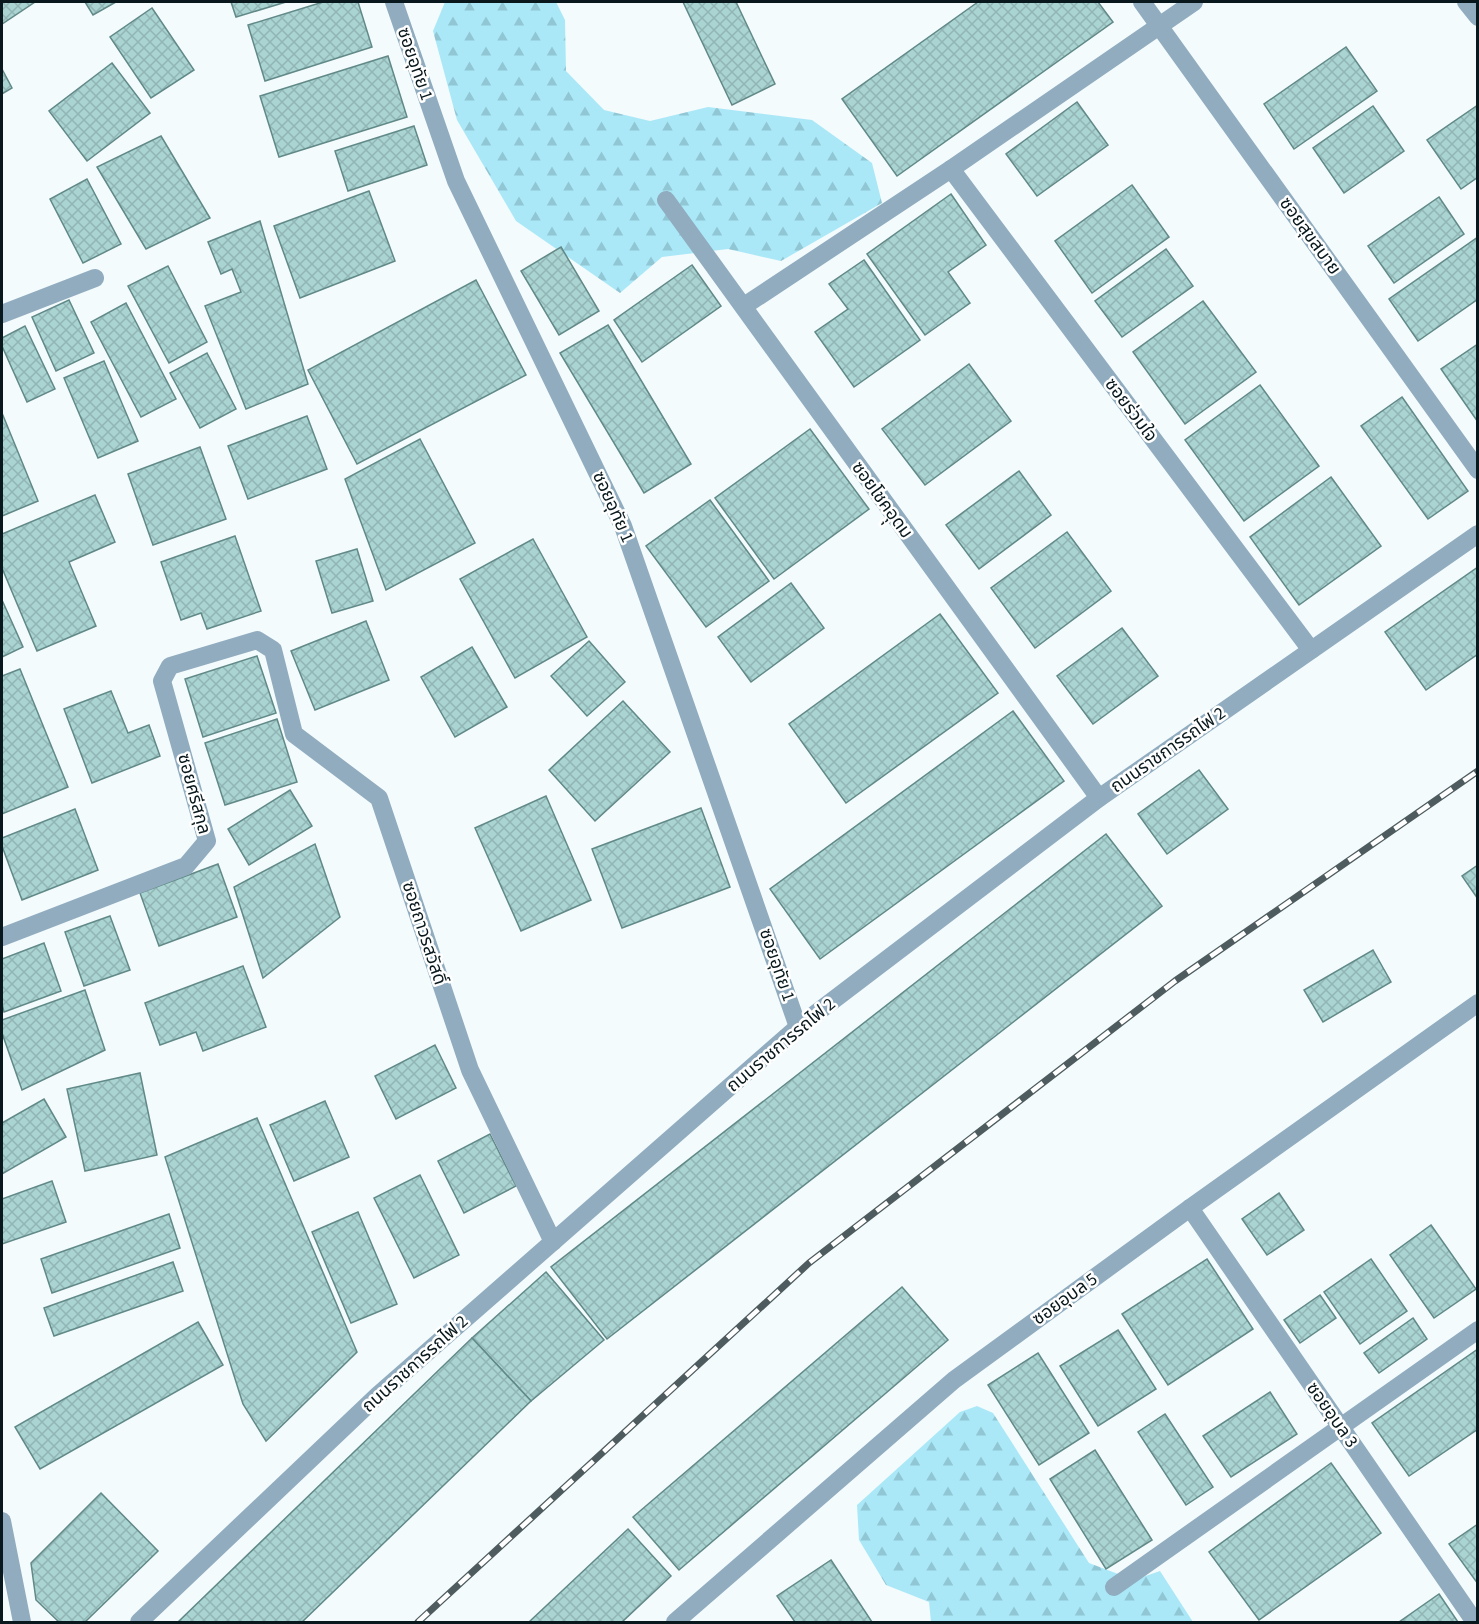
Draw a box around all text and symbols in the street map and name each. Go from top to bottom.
street label: ซอยอุทัย 1 [391,24,439,104]
street label: ซอยสุขสบาย [1273,192,1347,280]
street label: ซอยร่วมใจ [1099,373,1163,447]
street label: ซอยโชคอุุดม [843,456,919,545]
street label: ซอยอุทัย 1 [586,467,640,547]
street label: ถนนราชการรถไฟ 2 [1105,701,1231,799]
street label: ซอยศรีสกุล [171,751,217,837]
street label: ซอยถาวรสวัสดิ์ [396,878,452,988]
street label: ซอยอุทัย 1 [753,925,801,1005]
street label: ถนนราชการรถไฟ 2 [721,992,841,1098]
street label: ซอยอุบล 5 [1027,1267,1103,1331]
street label: ถนนราชการรถไฟ 2 [356,1309,474,1419]
street label: ซอยอุบล 3 [1300,1377,1364,1453]

